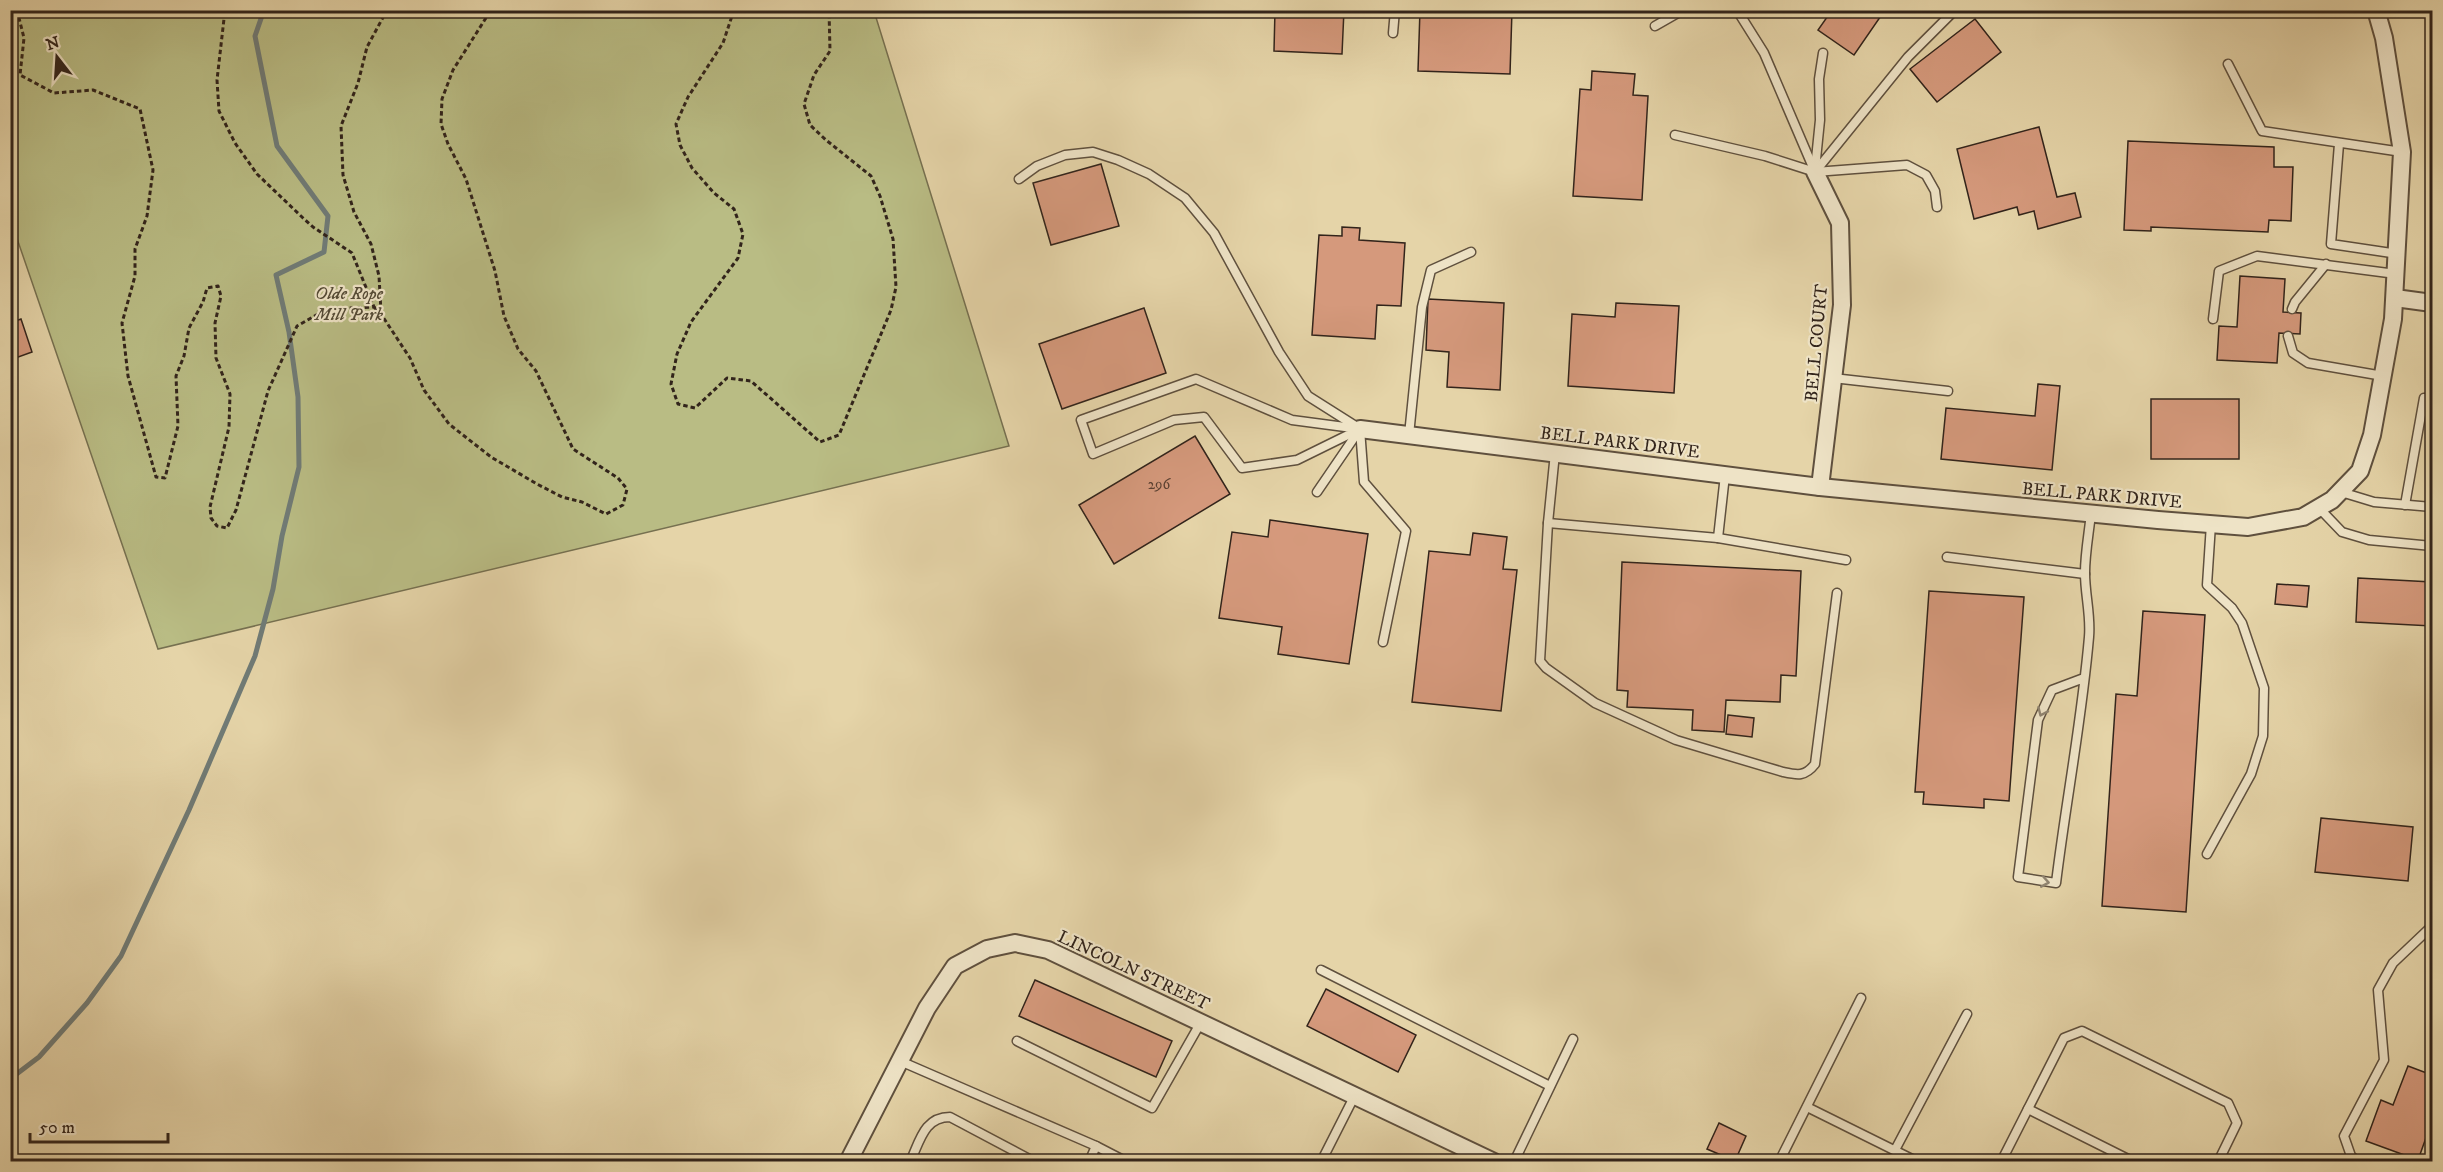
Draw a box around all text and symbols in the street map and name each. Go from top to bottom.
north arrow [27,27,87,87]
text: N [44,32,62,55]
park label: Olde Rope Mill Park [313,283,384,326]
street label: BELL COURT [1801,283,1833,403]
street label: BELL PARK DRIVE [1539,422,1701,464]
house number: 296 [1148,475,1172,494]
street label: BELL PARK DRIVE [2021,478,2183,514]
one-way arrow [2037,706,2049,717]
one-way arrow [2041,875,2050,887]
street label: LINCOLN STREET [1054,926,1213,1016]
scale bar [30,1106,168,1144]
text: 50 m [39,1117,75,1139]

